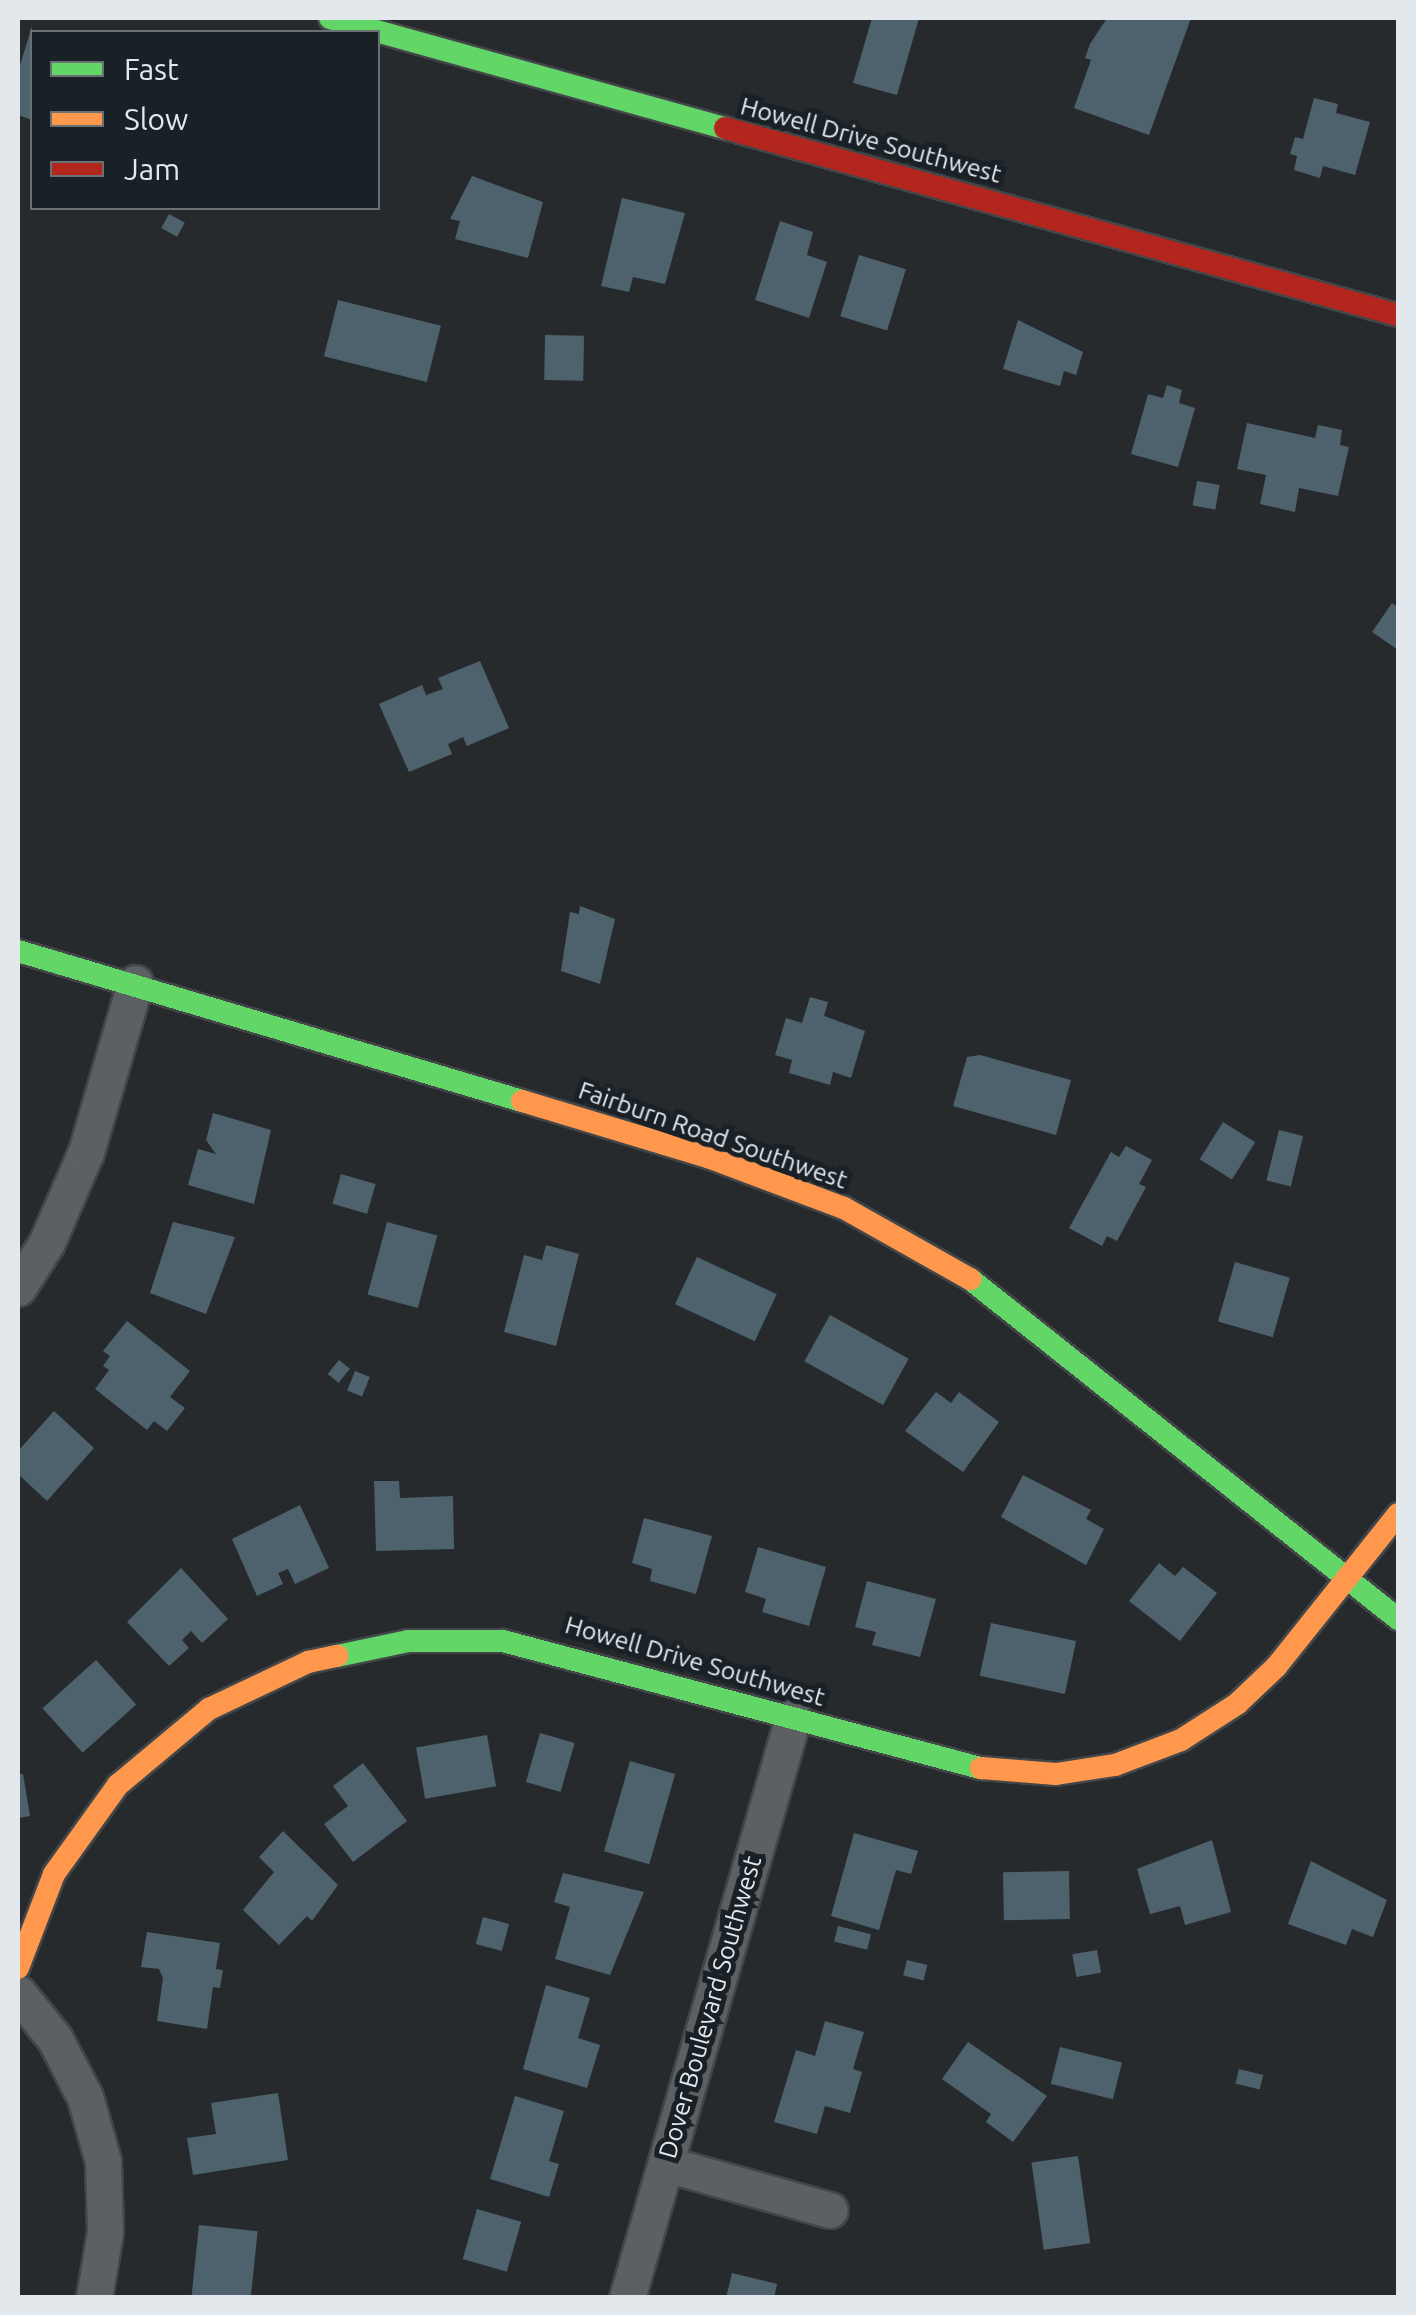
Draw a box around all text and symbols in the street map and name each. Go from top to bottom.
legend [30,30,380,210]
text: Fast [124,52,179,86]
street label: Howell Drive Southwest [737,91,1005,189]
text: Slow [124,102,188,136]
text: Jam [124,152,180,186]
street label: Fairburn Road Southwest [575,1075,851,1195]
street label: Howell Drive Southwest [562,1610,828,1712]
street label: Dover Boulevard Southwest [652,1852,768,2162]

